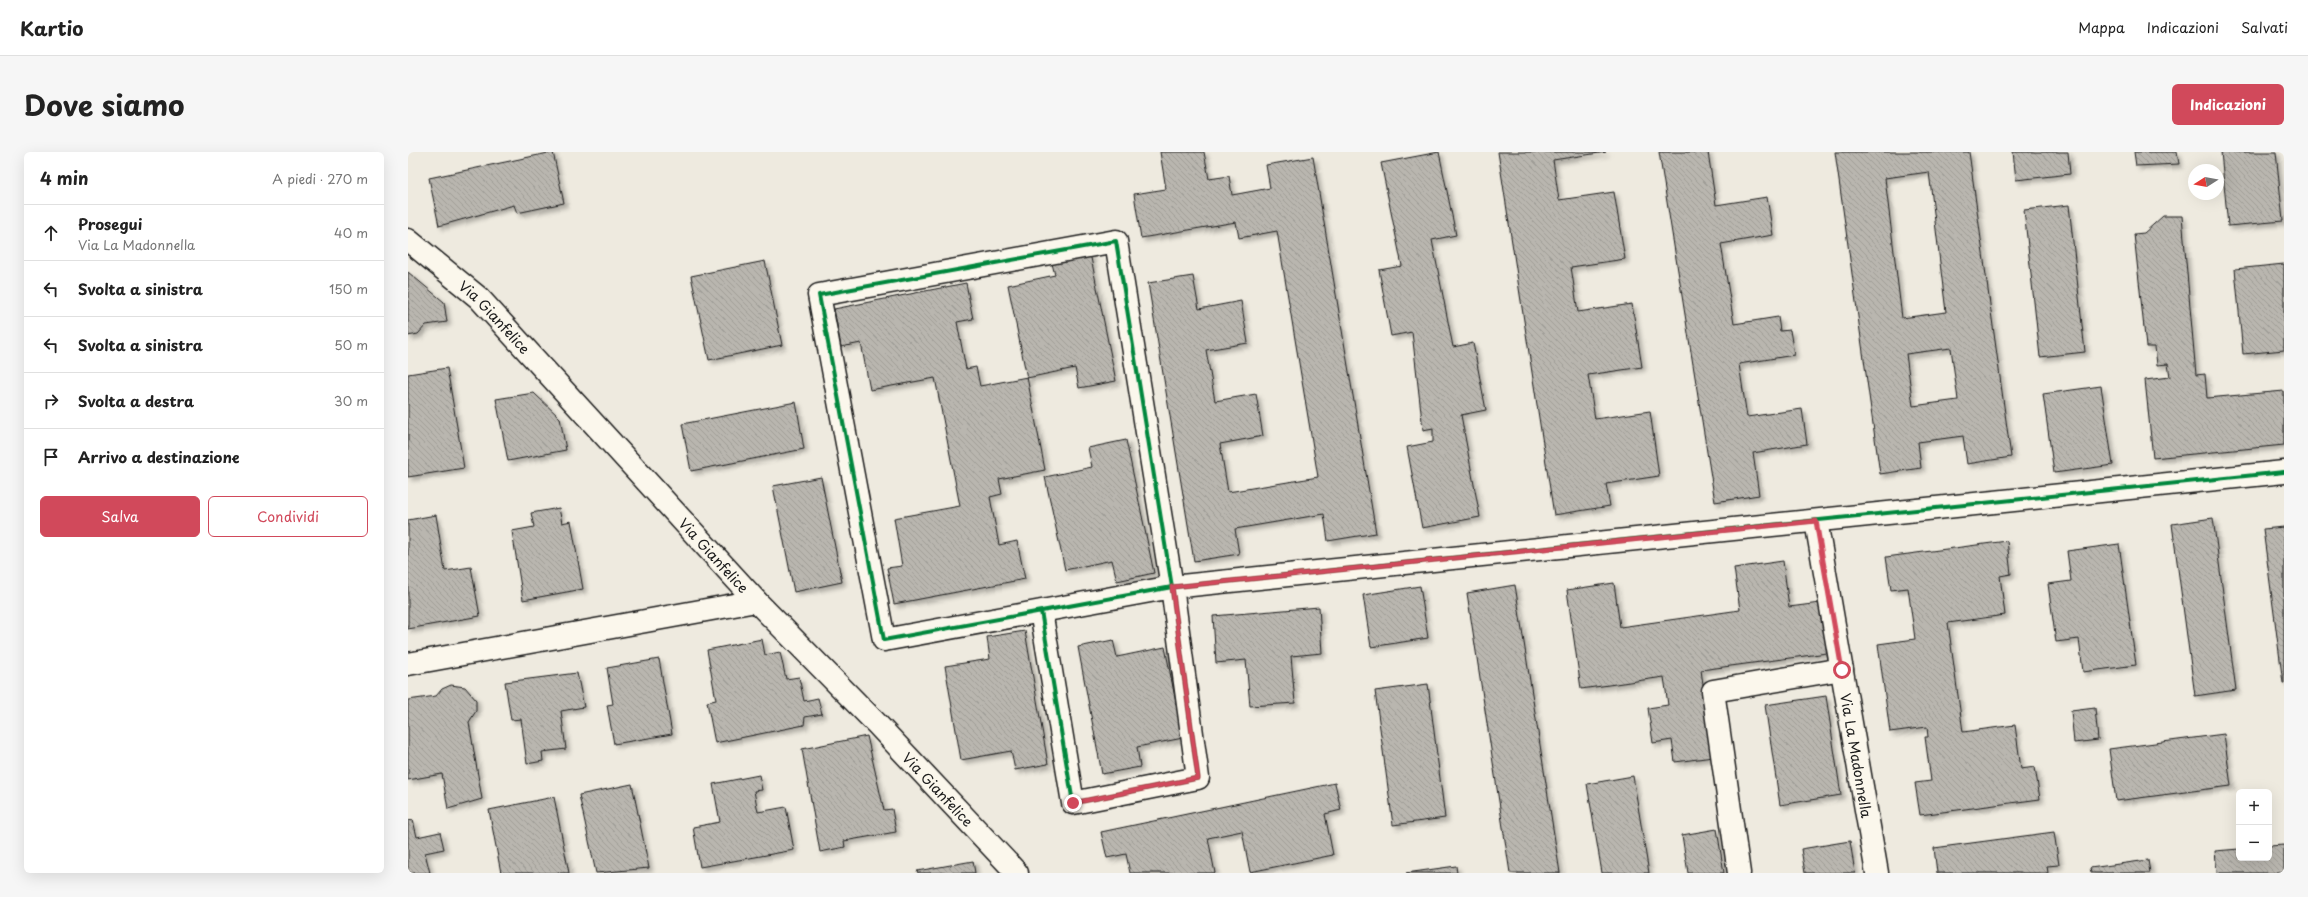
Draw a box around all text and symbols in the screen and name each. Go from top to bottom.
text: Kartio [20,14,83,42]
text: Mappa [2078,17,2125,38]
text: Indicazioni [2147,17,2219,38]
text: Salvati [2241,17,2288,38]
text: Dove siamo [24,83,185,126]
button: Indicazioni [2172,84,2284,125]
north arrow [2188,164,2224,200]
text: 4 min [40,165,88,191]
text: A piedi · 270 m [272,169,368,188]
text: Prosegui [78,212,142,235]
icon: ahead [40,222,62,244]
text: 40 m [334,223,368,242]
text: Via La Madonnella [78,235,195,254]
street label: Via Gianfelice [454,275,535,358]
text: Svolta a sinistra [78,277,203,300]
icon: left [40,278,62,300]
text: 150 m [329,279,368,298]
text: Svolta a sinistra [78,333,203,356]
icon: left [40,334,62,356]
text: 50 m [334,335,368,354]
text: Svolta a destra [78,389,194,412]
icon: right [40,390,62,412]
text: 30 m [334,391,368,410]
text: Arrivo a destinazione [78,445,240,468]
icon: arrive [40,446,62,468]
button: Salva [40,496,200,537]
button: Condividi [208,496,368,537]
street label: Via Gianfelice [674,513,754,597]
route start [1833,661,1851,679]
street label: Via La Madonnella [1836,692,1878,820]
street label: Via Gianfelice [898,747,978,831]
map controls [2236,789,2272,861]
button: + [2236,789,2272,825]
route end [1064,794,1082,812]
button: − [2236,825,2272,861]

